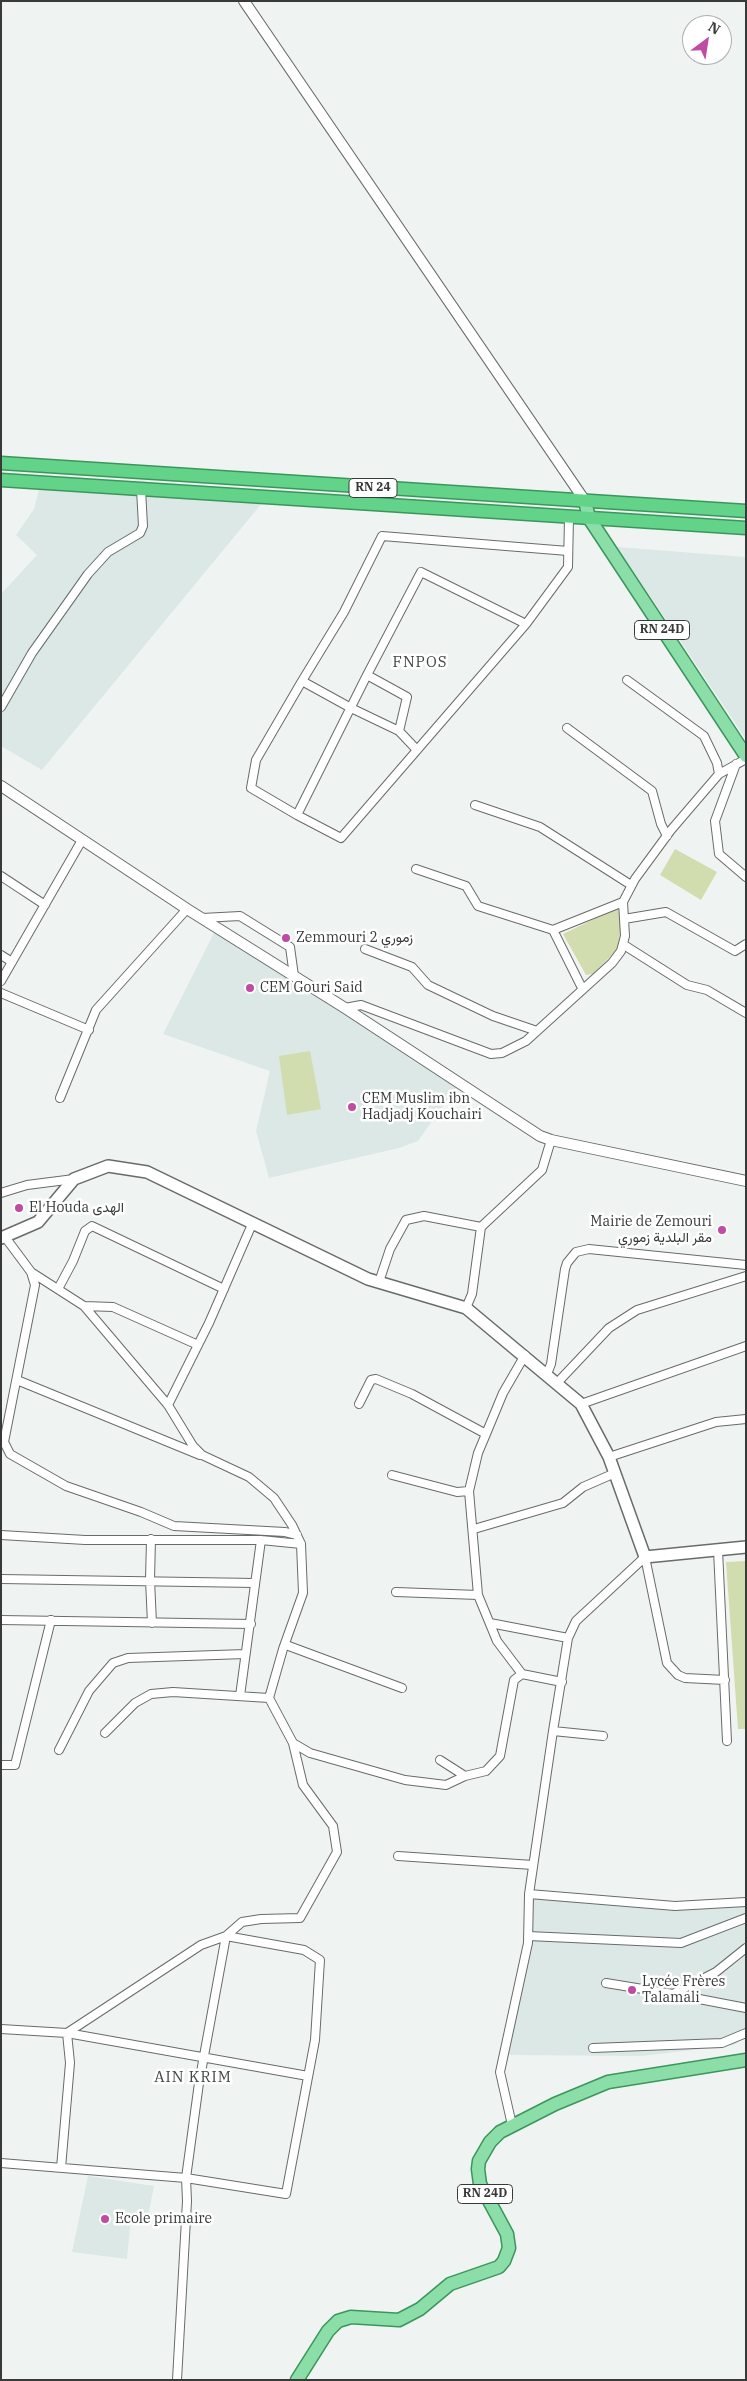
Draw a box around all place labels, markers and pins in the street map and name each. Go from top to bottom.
place label: Zemmouri 2 زموري [296,930,413,946]
marker: Zemmouri 2 زموري [280,932,292,944]
place label: CEM Gouri Said [260,980,363,996]
marker: CEM Gouri Said [244,982,256,994]
place label: CEM Muslim ibn Hadjadj Kouchairi [362,1091,482,1124]
marker: CEM Muslim ibn Hadjadj Kouchairi [346,1101,358,1113]
place label: El Houda الهدى [29,1200,124,1216]
marker: El Houda الهدى [13,1202,25,1214]
place label: Mairie de Zemouri مقر البلدية زموري [590,1214,712,1246]
marker: Mairie de Zemouri مقر البلدية زموري [716,1224,728,1236]
place label: Lycée Frères Talamali [642,1974,725,2006]
marker: Lycée Frères Talamali [626,1984,638,1996]
place label: Ecole primaire [115,2211,212,2227]
marker: Ecole primaire [99,2213,111,2225]

